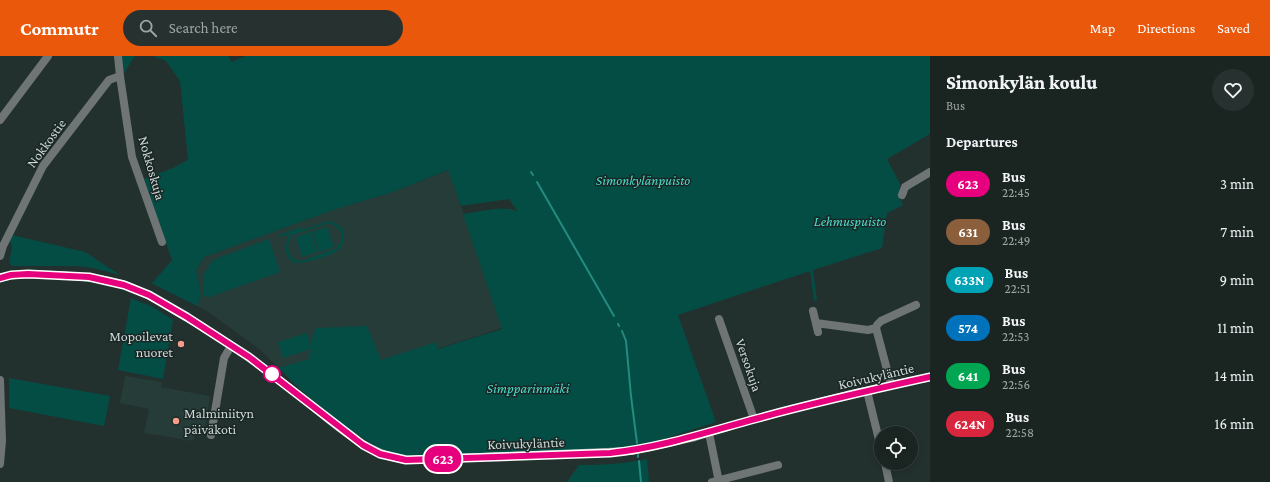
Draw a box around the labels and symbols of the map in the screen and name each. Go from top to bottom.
street label: Nokkostie [23,116,69,170]
street label: Nokkoskuja [134,134,169,203]
park label: Simonkylänpuisto [596,172,690,188]
park label: Lehmuspuisto [814,213,886,229]
place label: Mopoilevat nuoret [109,328,173,360]
street label: Versokuja [732,336,766,394]
marker: Mopoilevat nuoret [176,339,186,349]
street label: Koivukyläntie [836,359,916,393]
unlabelled marker [263,365,281,383]
park label: Simpparinmäki [487,380,570,396]
place label: Malminiityn päiväkoti [184,405,255,437]
marker: Malminiityn päiväkoti [171,416,181,426]
street label: Koivukyläntie [487,434,565,452]
line badge: 623 [420,446,466,472]

